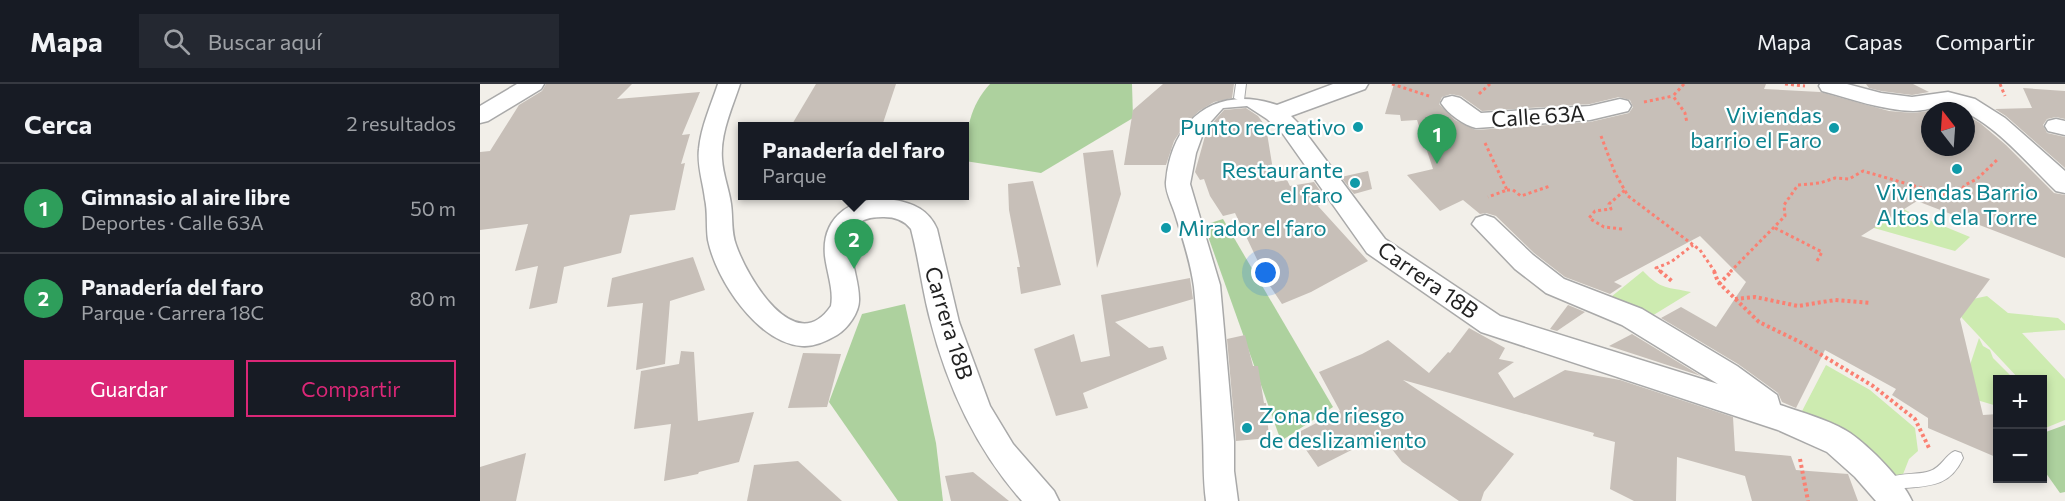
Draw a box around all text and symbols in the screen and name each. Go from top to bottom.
search box [139,14,559,68]
text: Mapa [30,24,103,58]
icon: search [160,25,193,58]
text: Buscar aquí [208,28,322,55]
text: Mapa [1757,29,1811,54]
text: Capas [1844,29,1903,54]
text: Compartir [1936,29,2035,54]
street label: Calle 63A [1490,99,1586,132]
place label: Viviendas barrio el Faro [1690,101,1822,153]
north arrow [1921,102,1975,156]
text: Cerca [24,108,92,139]
text: 2 resultados [346,111,456,135]
place label: Punto recreativo [1180,113,1346,140]
pin: 1 [1418,115,1456,164]
marker: Punto recreativo [1351,120,1365,134]
marker: Viviendas barrio el Faro [1827,121,1841,135]
popup [738,122,969,200]
text: Panadería del faro [762,136,945,163]
place label: Restaurante el faro [1221,156,1343,208]
marker: Viviendas Barrio Altos d ela Torre [1950,162,1964,176]
text: Parque [762,163,826,187]
marker: Restaurante el faro [1348,176,1362,190]
place label: Viviendas Barrio Altos d ela Torre [1876,178,2038,230]
text: Gimnasio al aire libre [81,183,290,210]
text: 1 [39,196,48,220]
text: 50 m [410,196,456,220]
text: Deportes · Calle 63A [81,210,264,234]
place label: Mirador el faro [1178,214,1327,241]
pin: 2 [834,220,874,269]
marker: Mirador el faro [1159,221,1173,235]
street label: Carrera 18B [1373,235,1484,324]
your location [1251,258,1280,287]
street label: Carrera 18B [920,263,979,383]
text: Panadería del faro [81,273,264,300]
text: 2 [38,286,49,310]
text: 80 m [410,286,456,310]
text: Parque · Carrera 18C [81,300,264,324]
button: Guardar [24,360,234,417]
button: Compartir [246,360,456,417]
map controls [1993,375,2047,483]
button: + [1993,375,2047,429]
place label: Zona de riesgo de deslizamiento [1259,401,1427,453]
marker: Zona de riesgo de deslizamiento [1240,421,1254,435]
button: − [1993,429,2047,483]

